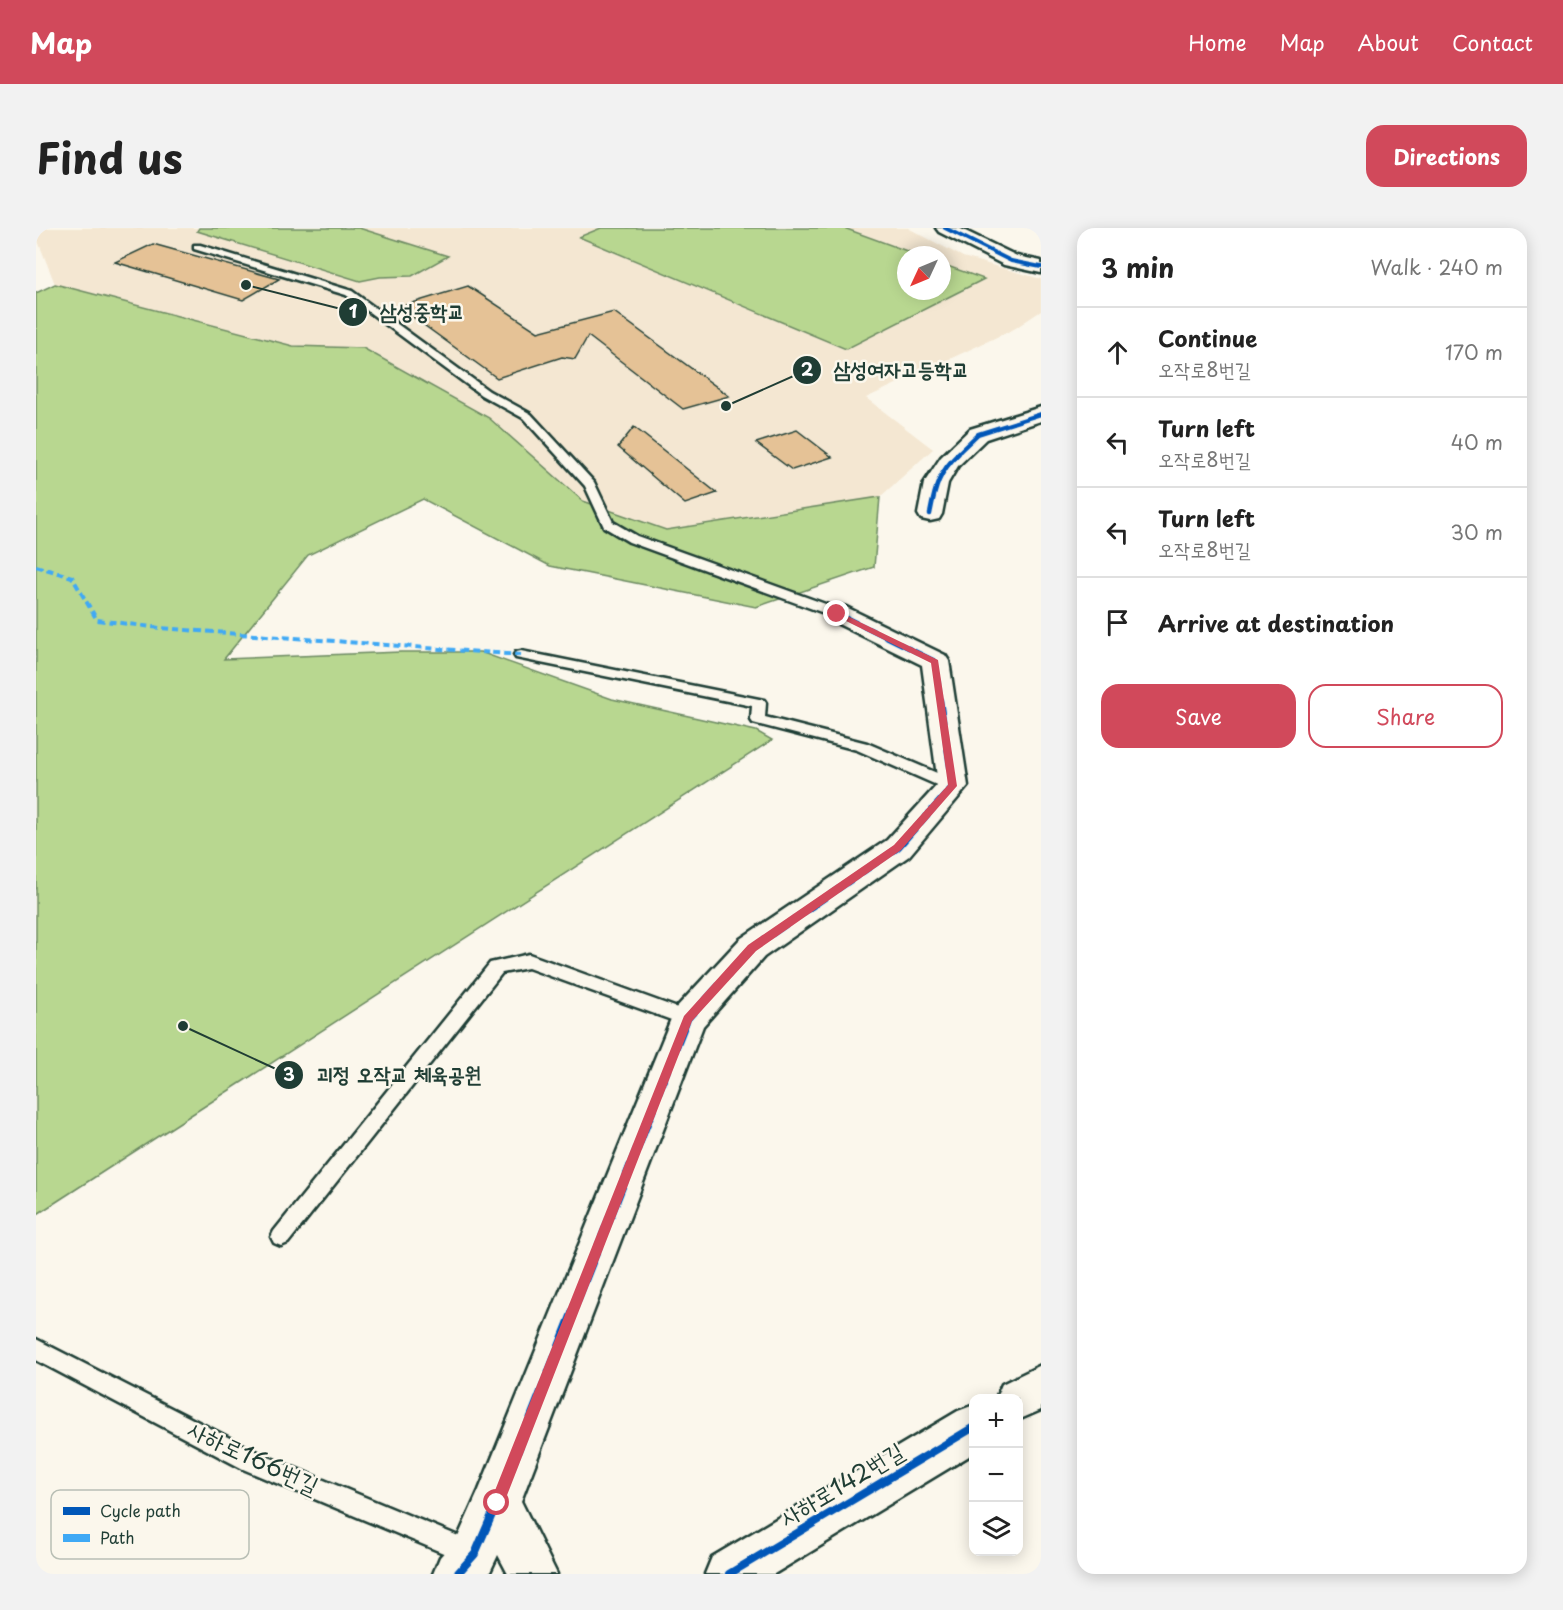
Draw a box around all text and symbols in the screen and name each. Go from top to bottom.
text: Map [30,21,92,64]
text: Home [1188,26,1247,58]
text: Map [1280,26,1325,58]
text: About [1358,26,1419,58]
text: Contact [1452,26,1533,58]
text: Find us [36,125,183,188]
button: Directions [1366,125,1527,187]
north arrow [897,246,951,300]
text: 3 min [1101,248,1174,287]
text: Walk · 240 m [1370,252,1503,282]
callout: 삼성중학교 [338,293,476,332]
text: 삼성중학교 [380,294,464,326]
text: 1 [349,297,358,324]
text: Continue [1158,321,1257,354]
icon: ahead [1101,336,1134,369]
text: 170 m [1445,337,1503,367]
callout: 삼성여자고등학교 [792,350,981,389]
text: 삼성여자고등학교 [833,352,969,384]
text: 오작로8번길 [1158,354,1251,384]
text: 2 [801,355,814,382]
text: Turn left [1158,411,1255,444]
icon: left [1101,426,1134,459]
text: 40 m [1451,427,1503,457]
text: 오작로8번길 [1158,444,1251,474]
text: Turn left [1158,501,1255,534]
icon: left [1101,516,1134,549]
text: 30 m [1450,517,1503,547]
text: 오작로8번길 [1158,534,1251,564]
route end [823,600,849,626]
icon: arrive [1101,606,1134,639]
text: Arrive at destination [1158,606,1394,639]
button: Save [1101,684,1296,748]
button: Share [1308,684,1503,748]
callout: 괴정 오작교 체육공원 [274,1056,493,1095]
text: 괴정 오작교 체육공원 [316,1057,482,1089]
text: 3 [283,1060,295,1087]
map controls [969,1394,1023,1556]
button: + [969,1394,1023,1448]
street label: 사하로166번길 [182,1410,325,1502]
street label: 사하로142번길 [772,1432,910,1535]
button: − [969,1448,1023,1502]
route start [483,1489,509,1515]
legend [51,1490,249,1559]
text: Cycle path [100,1498,181,1522]
button: layers [969,1502,1023,1556]
text: Path [100,1525,135,1549]

